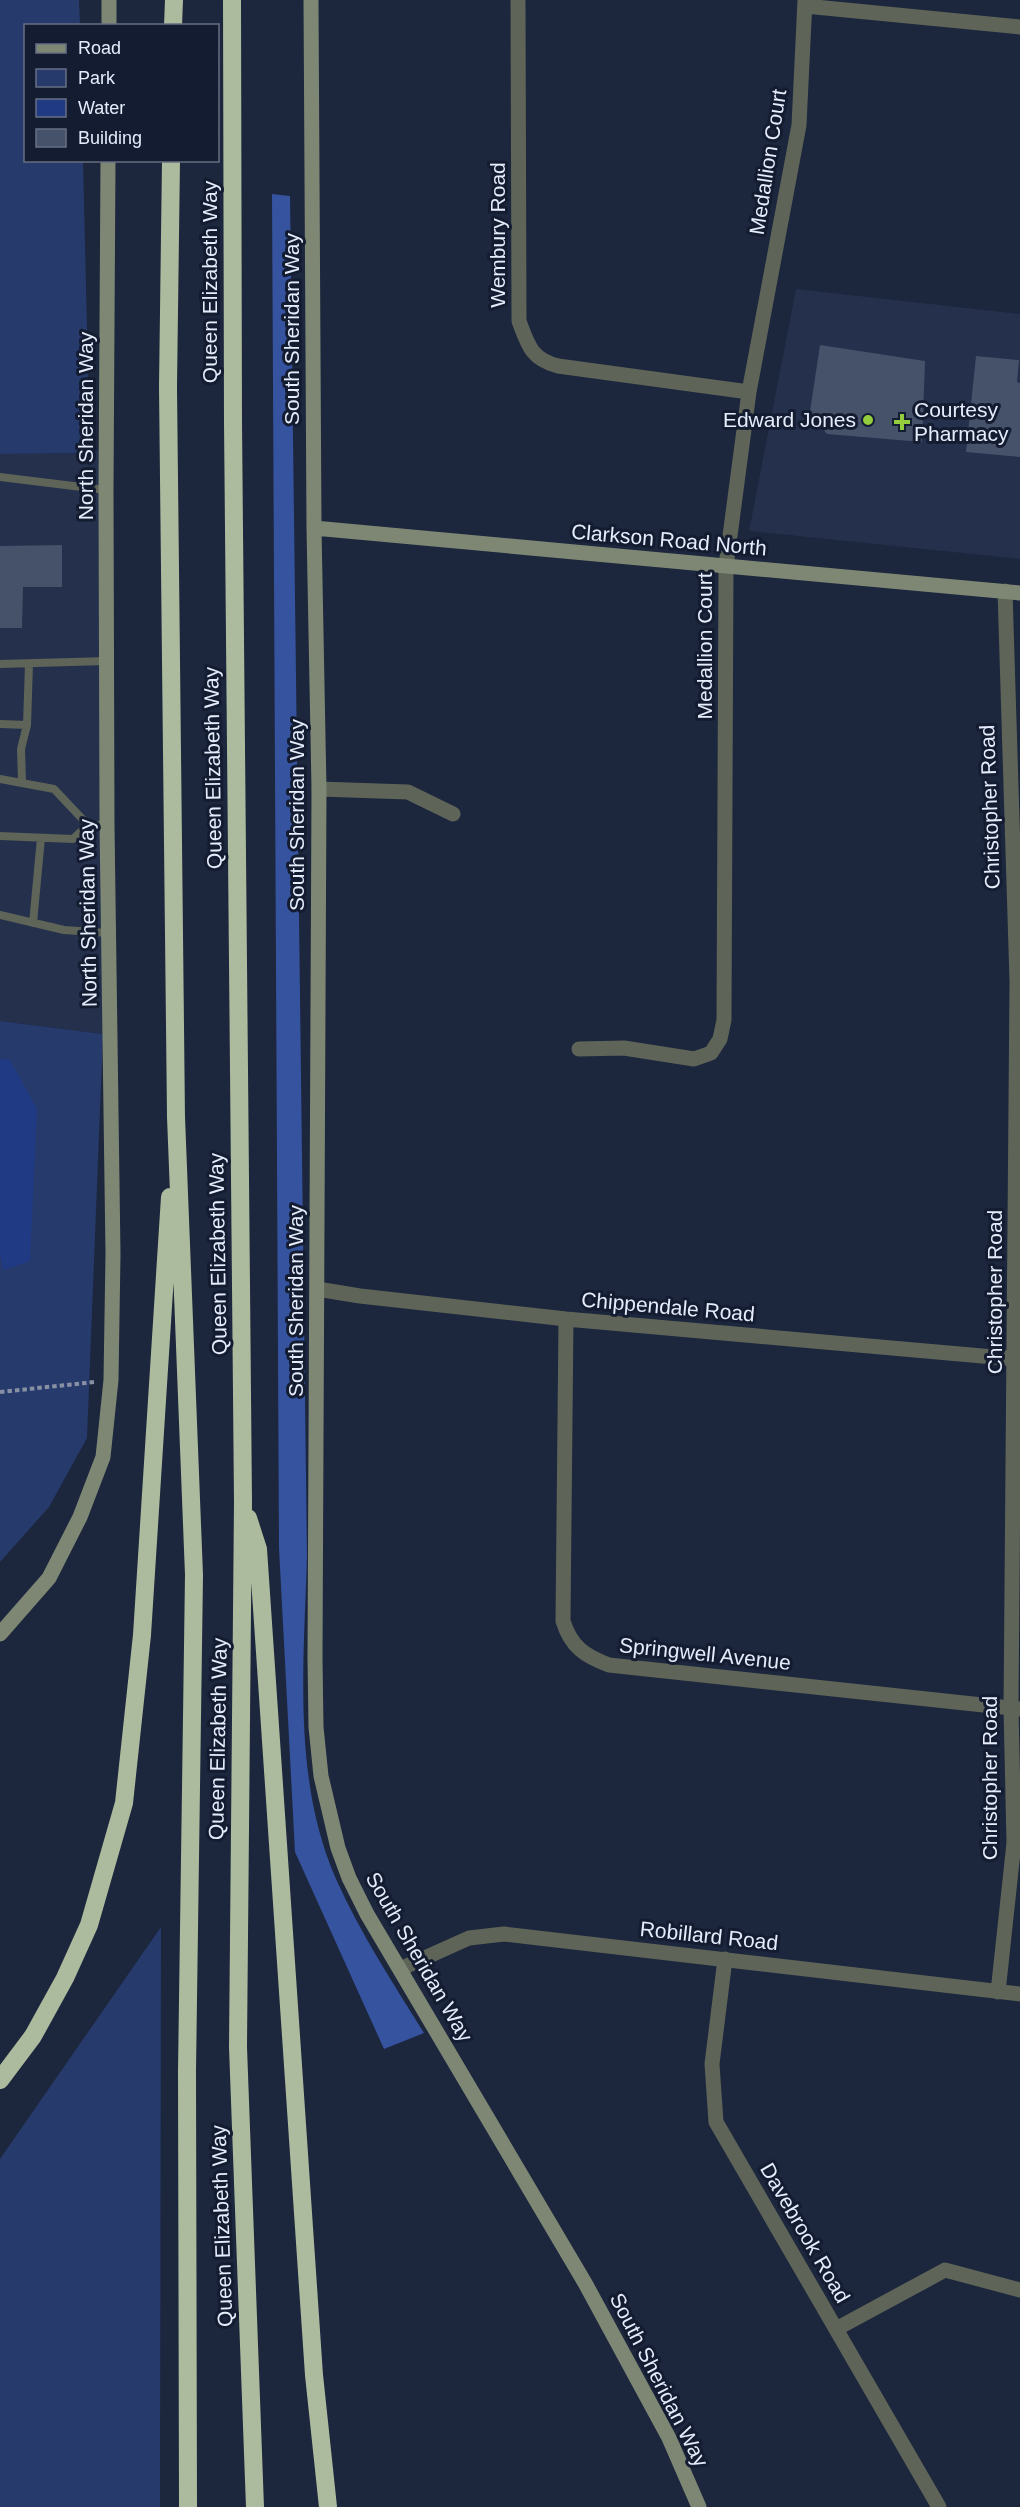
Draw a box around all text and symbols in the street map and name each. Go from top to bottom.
legend [24,24,219,162]
text: Road [78,38,121,58]
text: Park [78,68,116,88]
street label: Medallion Court [745,87,790,236]
text: Water [78,98,125,118]
text: Building [78,128,142,148]
street label: Wembury Road [486,162,509,308]
street label: Queen Elizabeth Way [198,180,221,383]
street label: South Sheridan Way [280,233,303,425]
street label: North Sheridan Way [74,331,97,520]
place label: Courtesy Pharmacy [914,398,1009,445]
place label: Edward Jones [723,408,856,431]
marker: Edward Jones [861,413,875,427]
marker: Courtesy Pharmacy [895,415,909,429]
street label: Clarkson Road North [570,520,768,560]
street label: Medallion Court [693,572,716,720]
street label: Queen Elizabeth Way [199,666,226,869]
street label: South Sheridan Way [285,719,308,911]
street label: Christopher Road [975,724,1004,890]
street label: North Sheridan Way [74,818,101,1007]
street label: Queen Elizabeth Way [204,1152,231,1355]
street label: South Sheridan Way [284,1205,307,1397]
street label: Christopher Road [983,1210,1006,1374]
street label: Chippendale Road [580,1287,756,1326]
street label: Springwell Avenue [618,1633,792,1674]
street label: Queen Elizabeth Way [204,1637,231,1840]
street label: Christopher Road [978,1696,1001,1860]
street label: South Sheridan Way [362,1868,478,2046]
street label: Robillard Road [639,1917,779,1954]
street label: Queen Elizabeth Way [206,2124,237,2328]
street label: Davebrook Road [756,2159,855,2307]
street label: South Sheridan Way [606,2289,713,2471]

